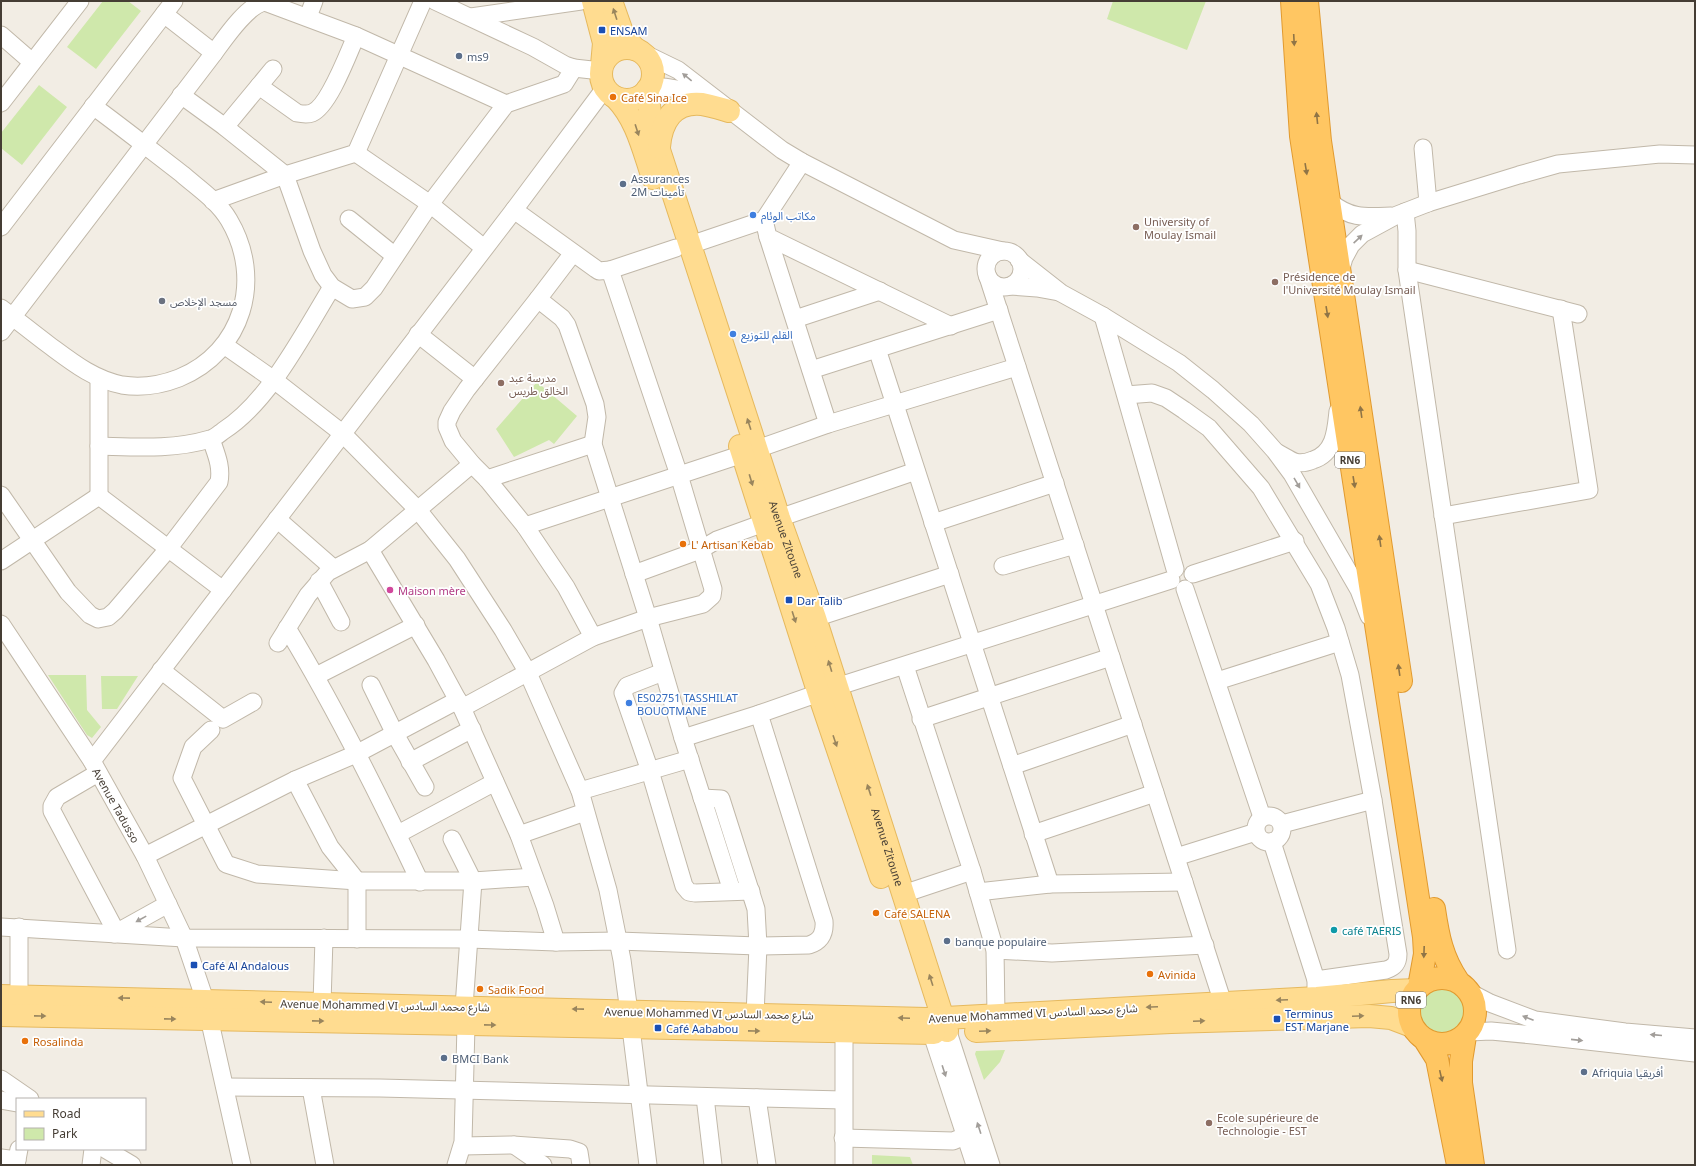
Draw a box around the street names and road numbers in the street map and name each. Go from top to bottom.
road number: RN6 [1335,452,1365,468]
street label: Avenue Zitoune [766,499,807,580]
street label: Avenue Tadusso [90,765,144,846]
street label: Avenue Zitoune [869,806,908,888]
road number: RN6 [1396,992,1426,1008]
street label: Avenue Mohammed VI شارع محمد السادس [280,996,490,1015]
street label: Avenue Mohammed VI شارع محمد السادس [928,1000,1138,1027]
street label: Avenue Mohammed VI شارع محمد السادس [604,1004,814,1023]

